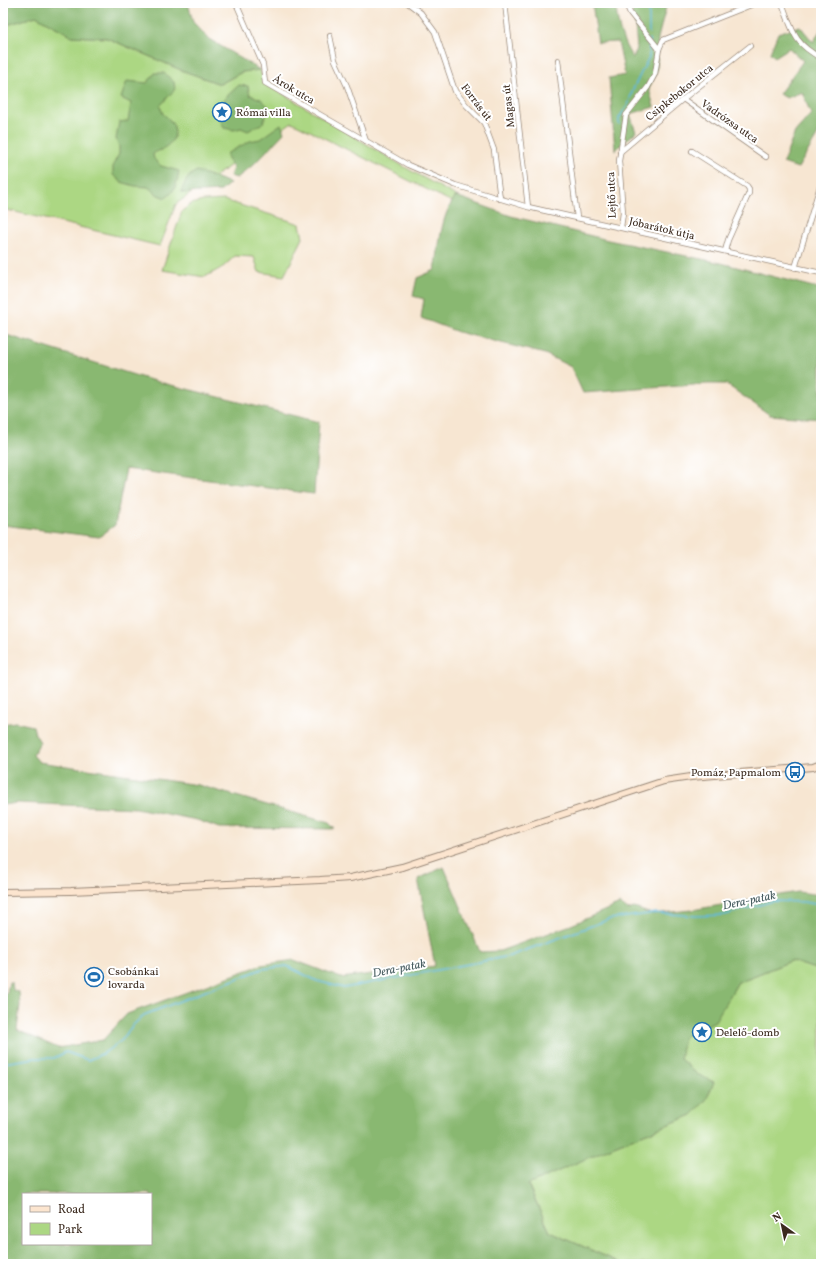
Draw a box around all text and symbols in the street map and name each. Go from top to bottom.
street label: Csipkebokor utca [643,61,717,125]
street label: Árok utca [269,72,318,109]
street label: Forrás út [457,81,495,125]
street label: Magas út [500,83,519,128]
street label: Vadrózsa utca [697,97,761,148]
place icon: Római villa [211,101,233,123]
place label: Római villa [236,106,291,121]
street label: Lejtő utca [604,171,621,219]
street label: Jóbarátok útja [627,215,697,244]
bus stop icon: Pomáz, Papmalom [784,761,806,783]
place label: Pomáz, Papmalom [691,766,781,781]
water label: Dera-patak [721,887,778,914]
water label: Dera-patak [371,956,428,982]
place label: Csobánkai lovarda [108,965,158,993]
sports icon: Csobánkai lovarda [83,966,105,988]
place icon: Delelő-domb [691,1021,713,1043]
place label: Delelő-domb [716,1026,779,1041]
legend [22,1193,152,1245]
text: Road [58,1202,85,1218]
north arrow [762,1205,802,1245]
text: N [770,1209,785,1226]
text: Park [58,1222,83,1238]

